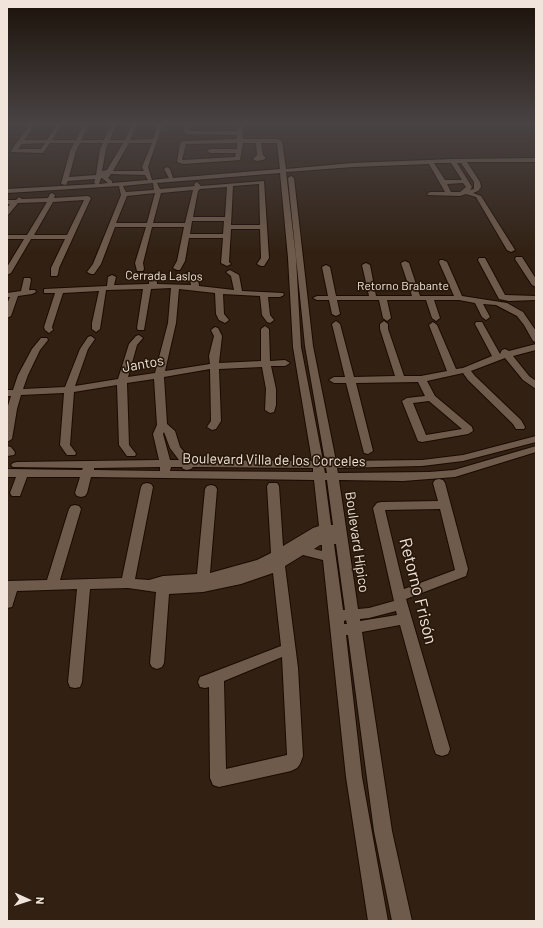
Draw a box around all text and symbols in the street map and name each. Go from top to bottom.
street label: Cerrada Laslos [125,268,203,284]
street label: Retorno Brabante [357,279,449,293]
street label: Jantos [121,352,165,376]
street label: Boulevard Villa de los Corceles [182,450,366,470]
street label: Boulevard Hípico [342,490,372,594]
street label: Retorno Frisón [395,536,441,646]
north arrow [8,880,48,920]
text: N [34,897,47,905]

